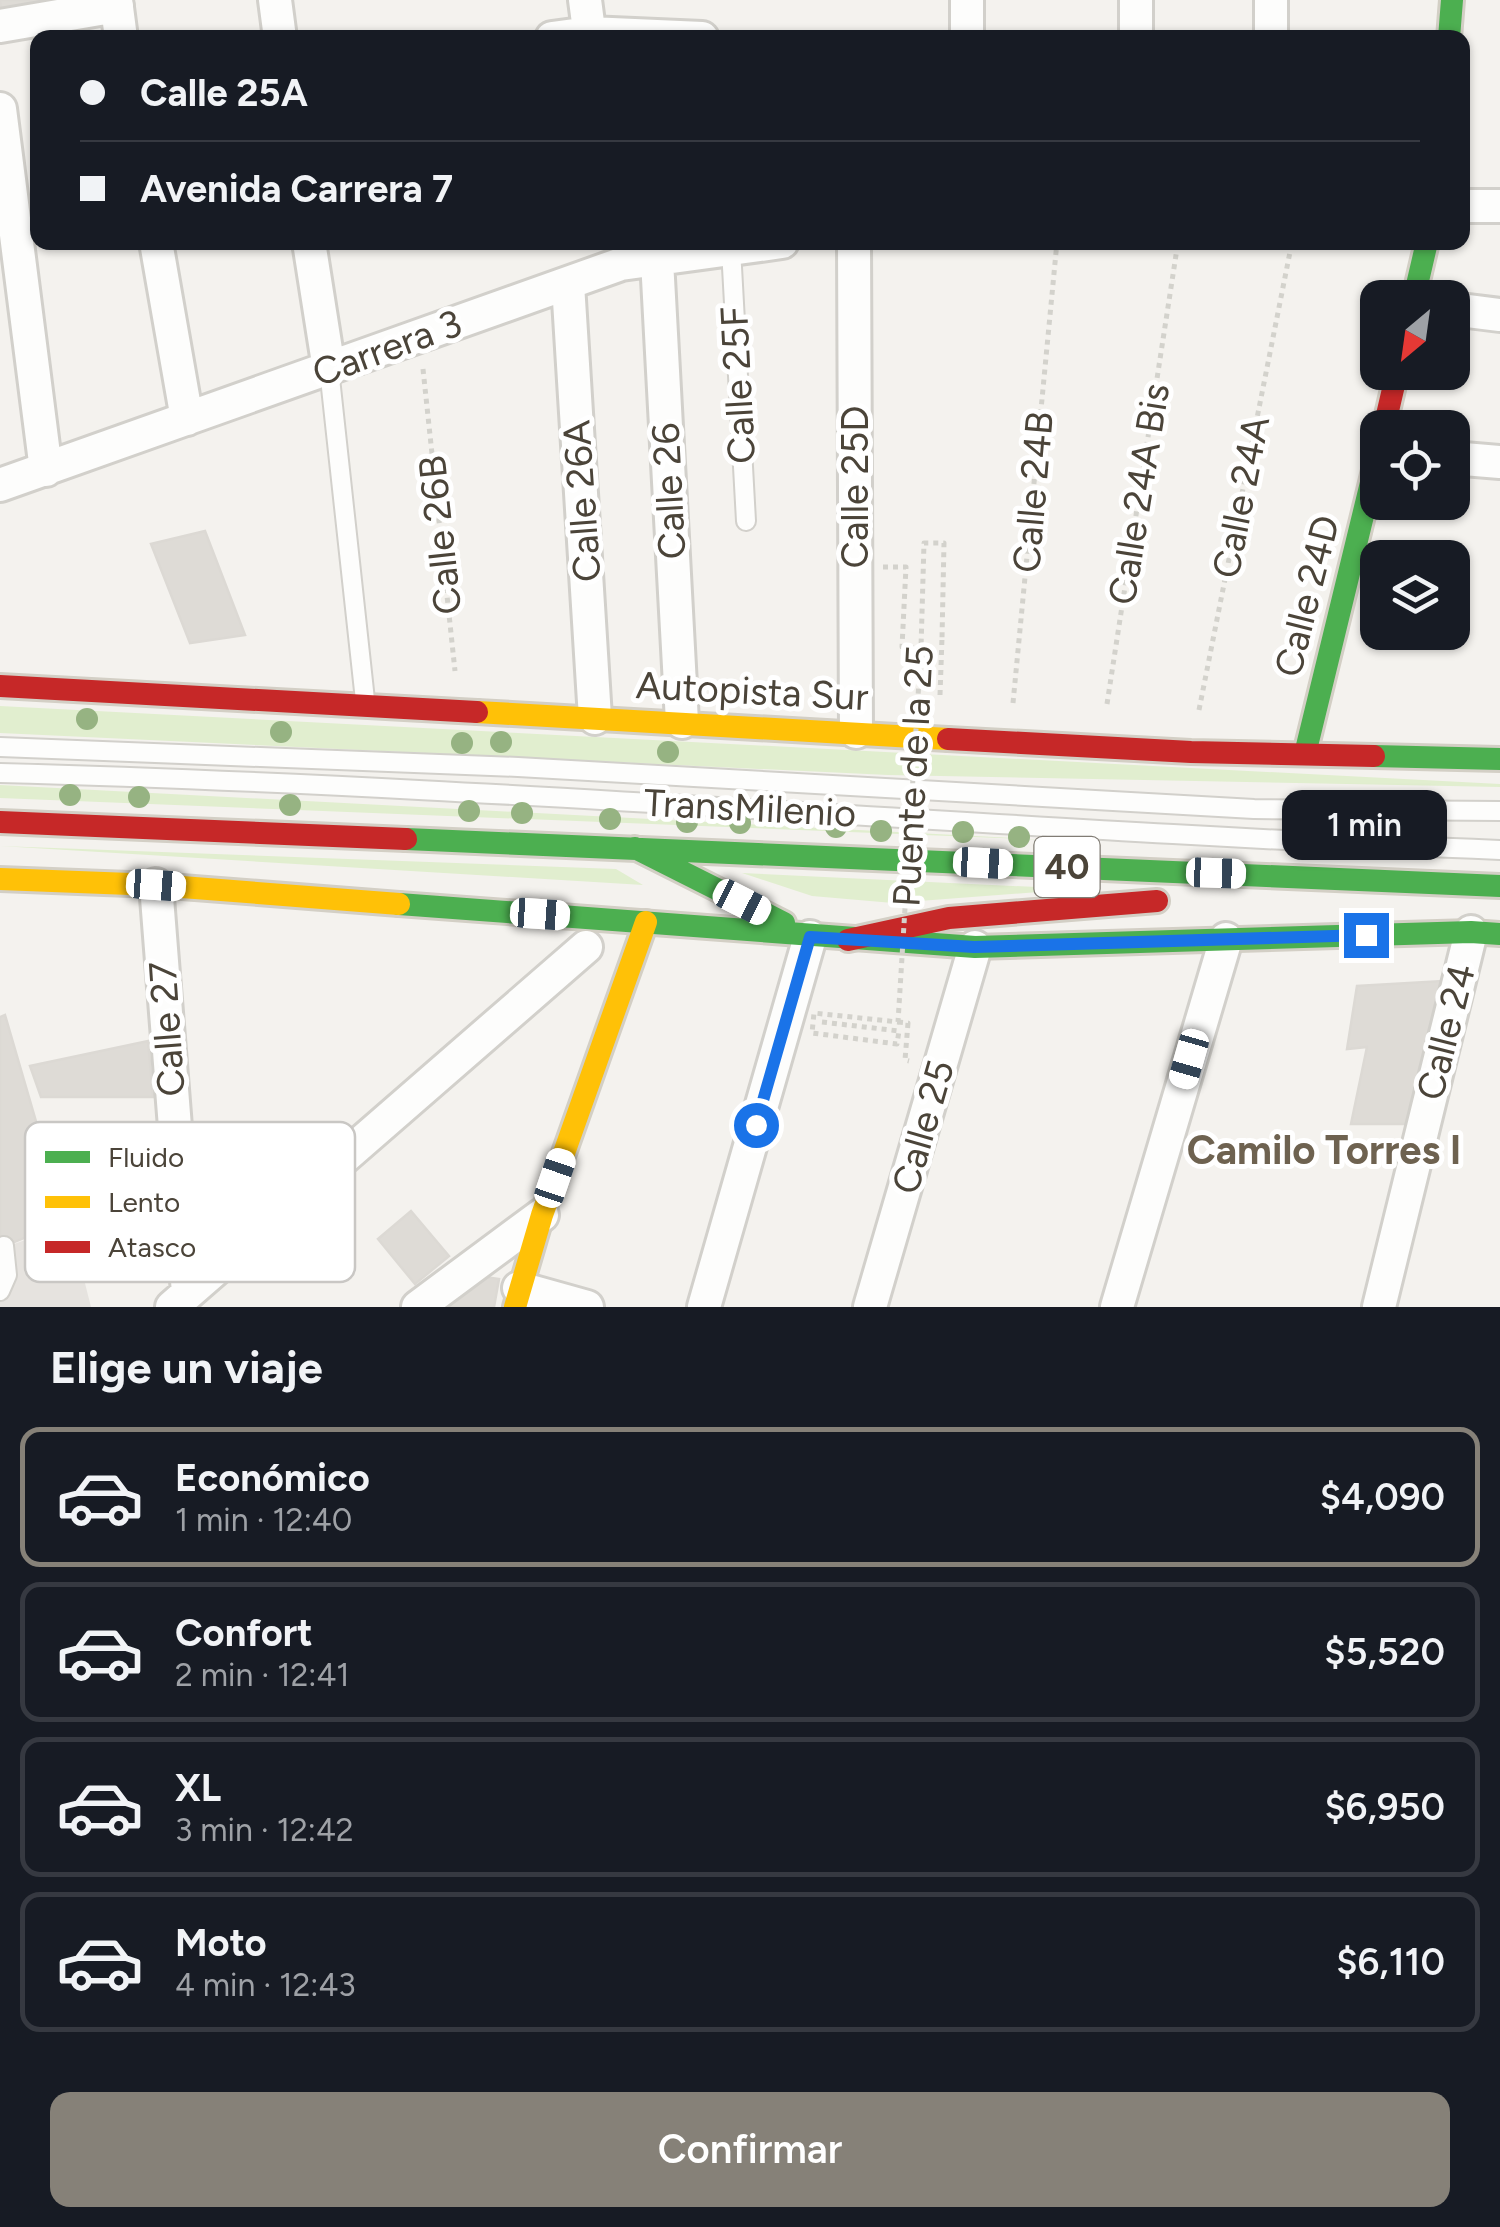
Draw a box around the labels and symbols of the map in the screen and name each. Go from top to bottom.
north arrow [1360,280,1470,390]
street label: Carrera 3 [306,300,468,396]
street label: Calle 25F [711,305,765,465]
street label: Calle 24A Bis [1099,380,1179,608]
street label: Calle 25D [832,406,878,568]
street label: Calle 24B [1003,409,1063,575]
street label: Calle 24A [1203,412,1279,582]
street label: Calle 26A [553,418,611,583]
street label: Calle 26 [642,422,696,560]
street label: Calle 26B [409,453,471,617]
street label: Calle 24D [1265,511,1349,681]
street label: Puente de la 25 [883,644,943,908]
street label: Autopista Sur [635,662,870,720]
street label: TransMilenio [643,779,857,837]
callout: 1 min [1284,790,1448,860]
road number: 40 [1034,837,1100,897]
car [952,846,1014,880]
car [1185,857,1247,889]
car [125,868,187,902]
car [708,875,776,929]
car [509,897,571,931]
route end [1344,913,1389,958]
street label: Calle 24 [1407,959,1485,1105]
street label: Calle 27 [139,960,195,1098]
car [1166,1026,1212,1092]
street label: Calle 25 [882,1055,964,1199]
route start [734,1103,779,1148]
legend [25,1122,355,1282]
district label: Camilo Torres I [1187,1126,1461,1174]
text: Fluido [108,1140,184,1174]
car [531,1145,579,1211]
text: Lento [108,1185,180,1219]
text: Atasco [108,1230,196,1264]

